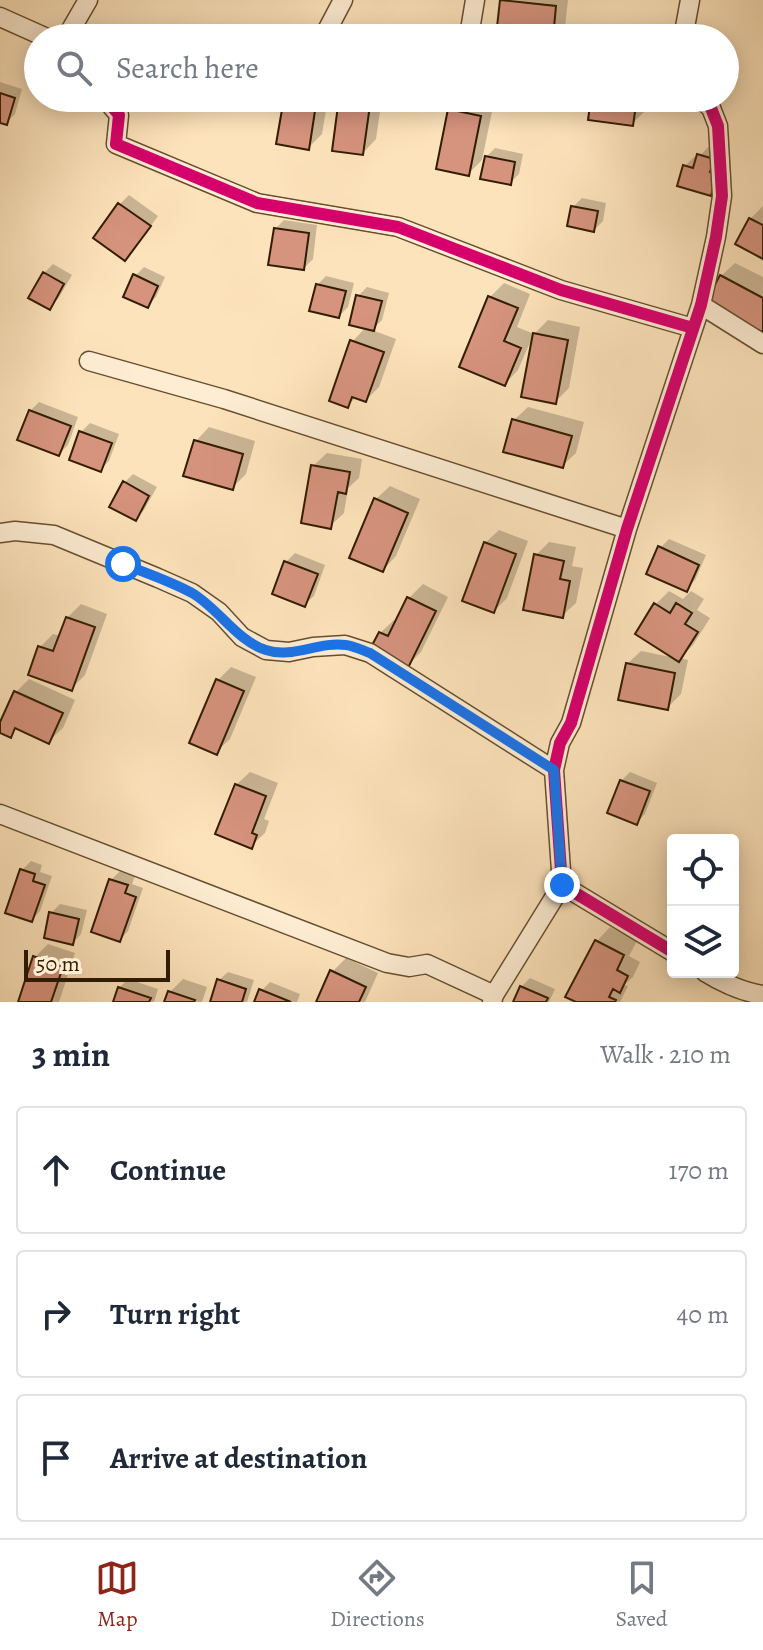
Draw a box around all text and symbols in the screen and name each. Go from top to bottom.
search box [24,24,739,112]
icon: search [52,46,96,90]
text: Search here [116,48,259,88]
route start [105,546,141,582]
map controls [667,834,739,978]
button: locate [667,834,739,906]
route end [544,867,580,903]
button: layers [667,906,739,978]
scale bar [24,946,170,982]
text: 50 m [36,949,80,979]
text: 3 min [32,1031,110,1078]
text: Walk · 210 m [600,1037,731,1072]
icon: ahead [34,1148,78,1192]
text: Continue [110,1150,226,1190]
text: 170 m [669,1153,729,1188]
icon: right [34,1292,78,1336]
text: Turn right [110,1294,240,1334]
text: 40 m [677,1297,729,1332]
icon: arrive [34,1436,78,1480]
text: Arrive at destination [110,1438,367,1478]
tab: Map [95,1556,139,1634]
tab: Directions [330,1556,425,1634]
tab: Saved [615,1556,668,1634]

